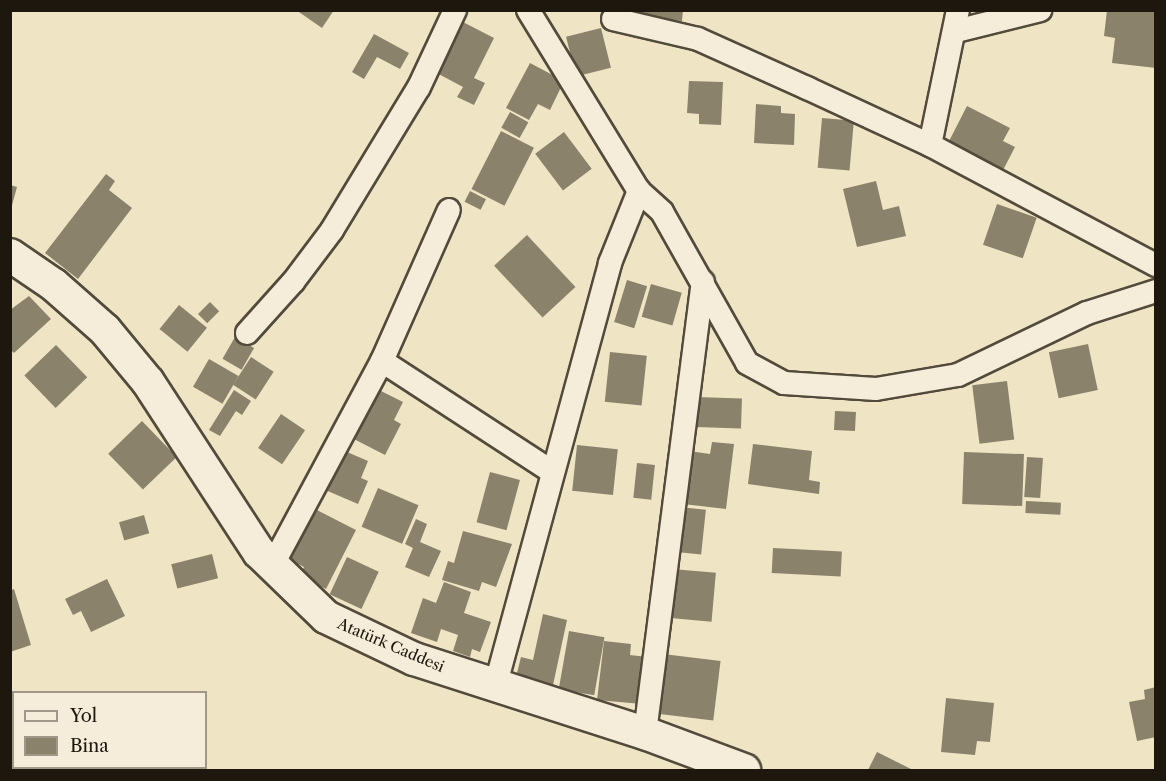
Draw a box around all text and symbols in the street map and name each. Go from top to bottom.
street label: Atatürk Caddesi [335,614,447,676]
legend [12,691,207,769]
text: Yol [70,705,97,727]
text: Bina [70,735,109,757]

